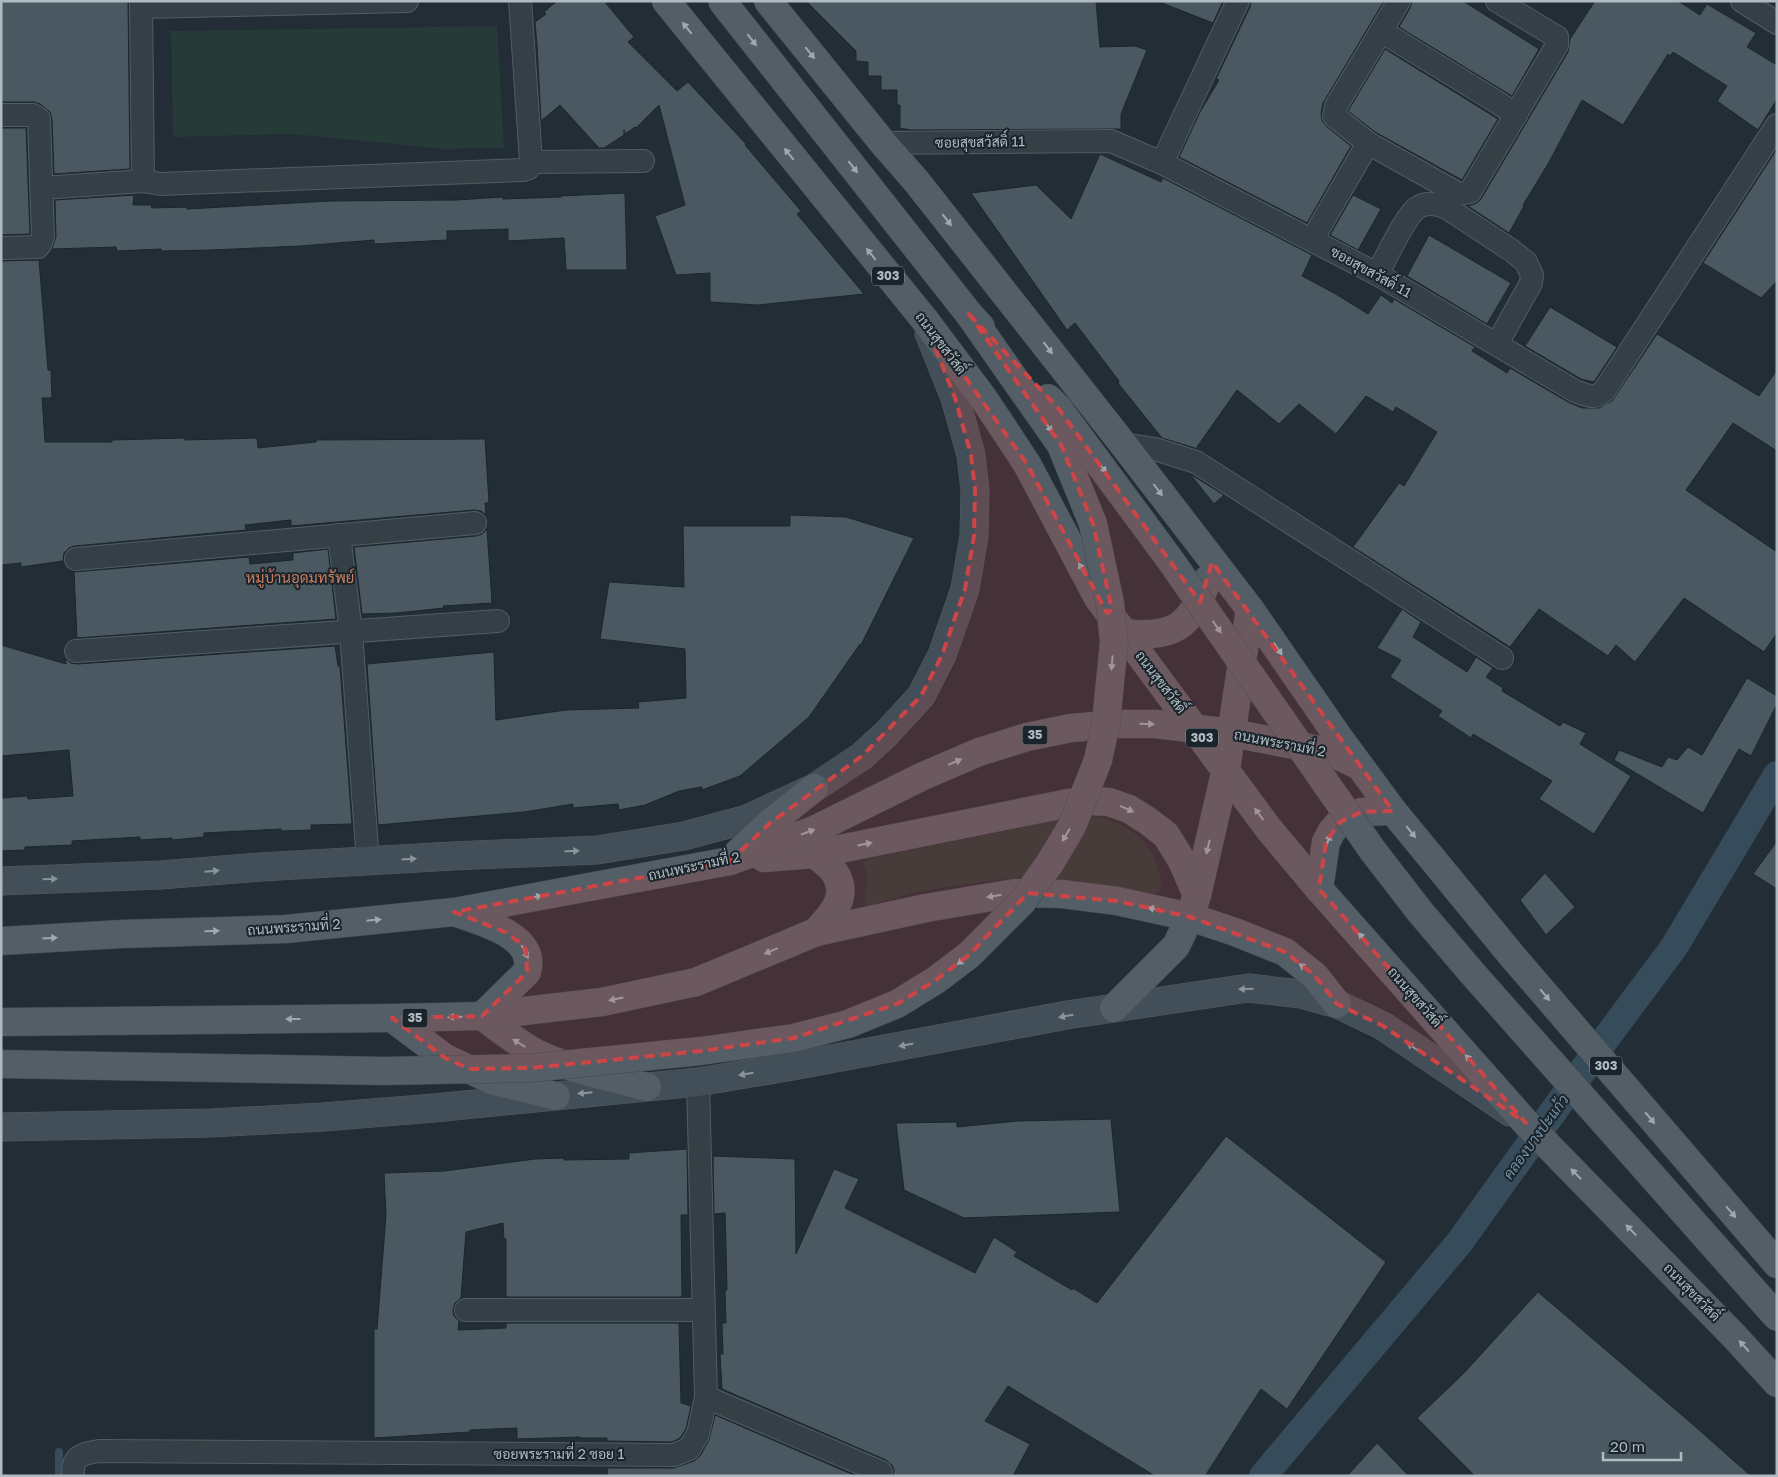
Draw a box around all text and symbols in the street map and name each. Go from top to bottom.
one-way arrow [682,21,693,34]
one-way arrow [747,33,758,46]
one-way arrow [805,46,816,59]
street label: ซอยสุขสวัสดิ์ 11 [935,129,1025,153]
one-way arrow [784,148,795,161]
one-way arrow [848,160,858,174]
one-way arrow [942,214,952,227]
street label: ซอยสุขสวัสดิ์ 11 [1327,239,1417,303]
one-way arrow [865,248,876,261]
road number: 303 [872,266,904,286]
street label: ถนนสุขสวัสดิ์ [911,306,973,379]
one-way arrow [1042,341,1053,354]
one-way arrow [1043,419,1053,433]
one-way arrow [1096,460,1107,473]
one-way arrow [1153,483,1163,497]
one-way arrow [1078,562,1087,575]
district label: หมู่บ้านอุดมทรัพย์ [246,568,354,589]
one-way arrow [1212,620,1222,634]
one-way arrow [1273,643,1283,656]
street label: ถนนสุขสวัสดิ์ [1131,645,1193,718]
one-way arrow [1108,655,1116,671]
one-way arrow [1139,721,1155,729]
street label: ถนนพระรามที่ 2 [1233,722,1328,760]
road number: 35 [1022,726,1048,744]
road number: 303 [1186,728,1218,748]
one-way arrow [948,757,962,765]
one-way arrow [1120,806,1134,814]
one-way arrow [1253,808,1264,821]
one-way arrow [1405,825,1416,838]
one-way arrow [801,828,816,835]
one-way arrow [1062,829,1071,842]
one-way arrow [1324,833,1332,848]
one-way arrow [1204,839,1212,854]
one-way arrow [857,840,873,848]
street label: ถนนพระรามที่ 2 [646,845,741,884]
one-way arrow [564,847,580,855]
one-way arrow [402,855,418,863]
one-way arrow [205,867,221,875]
one-way arrow [42,875,58,883]
one-way arrow [527,893,543,901]
one-way arrow [986,893,1002,901]
one-way arrow [1147,905,1162,913]
street label: ถนนพระรามที่ 2 [247,912,341,938]
one-way arrow [367,916,383,924]
one-way arrow [205,927,221,935]
one-way arrow [1357,933,1369,945]
one-way arrow [42,934,58,942]
one-way arrow [521,945,529,960]
one-way arrow [763,947,778,955]
one-way arrow [957,954,970,965]
street label: ถนนสุขสวัสดิ์ [1383,961,1449,1032]
one-way arrow [1299,962,1312,973]
one-way arrow [1238,986,1254,994]
one-way arrow [1539,988,1550,1001]
one-way arrow [608,995,624,1003]
road number: 35 [402,1008,428,1028]
one-way arrow [1057,1012,1073,1020]
one-way arrow [447,1013,463,1021]
one-way arrow [284,1015,300,1023]
one-way arrow [513,1038,526,1047]
one-way arrow [897,1041,913,1049]
one-way arrow [1407,1042,1420,1051]
one-way arrow [1465,1054,1476,1067]
road number: 303 [1590,1056,1622,1076]
one-way arrow [738,1070,754,1078]
one-way arrow [576,1089,592,1097]
water label: คลองบางปะแก้ว [1499,1090,1572,1182]
one-way arrow [1645,1111,1656,1124]
one-way arrow [1570,1168,1582,1180]
one-way arrow [1726,1206,1737,1219]
one-way arrow [1625,1224,1637,1236]
street label: ถนนสุขสวัสดิ์ [1659,1257,1727,1326]
one-way arrow [1738,1341,1750,1353]
scale bar [1603,1430,1680,1462]
text: 20 m [1610,1437,1645,1455]
street label: ซอยพระรามที่ 2 ซอย 1 [494,1442,625,1462]

